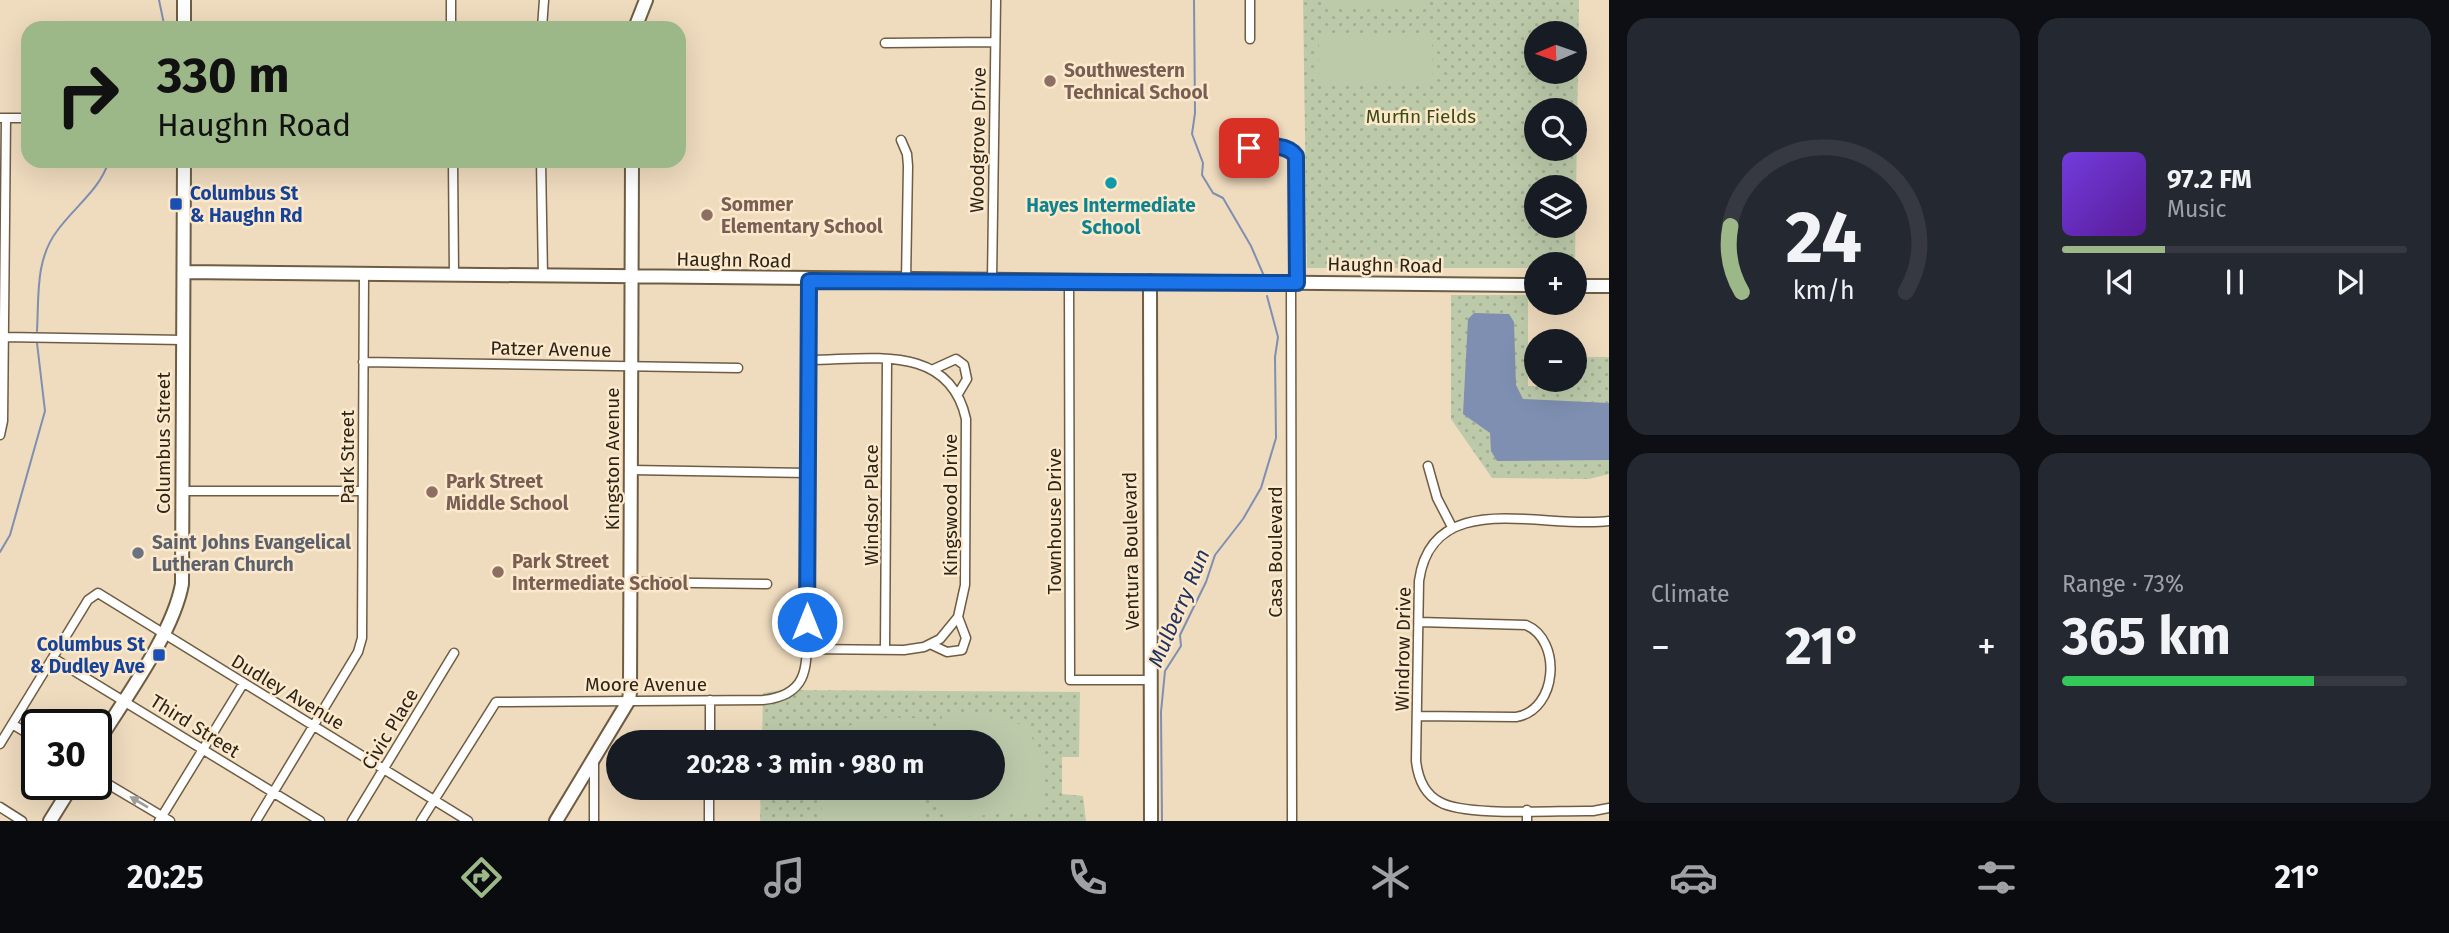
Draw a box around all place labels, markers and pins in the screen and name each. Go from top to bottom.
place label: Southwestern Technical School [1064,59,1208,104]
marker: Southwestern Technical School [1042,73,1058,89]
pin [1219,118,1279,178]
marker: Hayes Intermediate School [1103,175,1119,191]
place label: Columbus St & Haughn Rd [190,182,303,227]
place label: Sommer Elementary School [721,193,883,238]
place label: Hayes Intermediate School [1026,194,1196,239]
marker: Columbus St & Haughn Rd [168,196,184,212]
marker: Sommer Elementary School [699,207,715,223]
place label: Park Street Middle School [446,470,569,515]
marker: Park Street Middle School [424,484,440,500]
place label: Saint Johns Evangelical Lutheran Church [152,531,351,576]
marker: Saint Johns Evangelical Lutheran Church [130,545,146,561]
place label: Park Street Intermediate School [512,550,688,595]
marker: Park Street Intermediate School [490,564,506,580]
place label: Columbus St & Dudley Ave [30,633,146,678]
marker: Columbus St & Dudley Ave [151,647,167,663]

